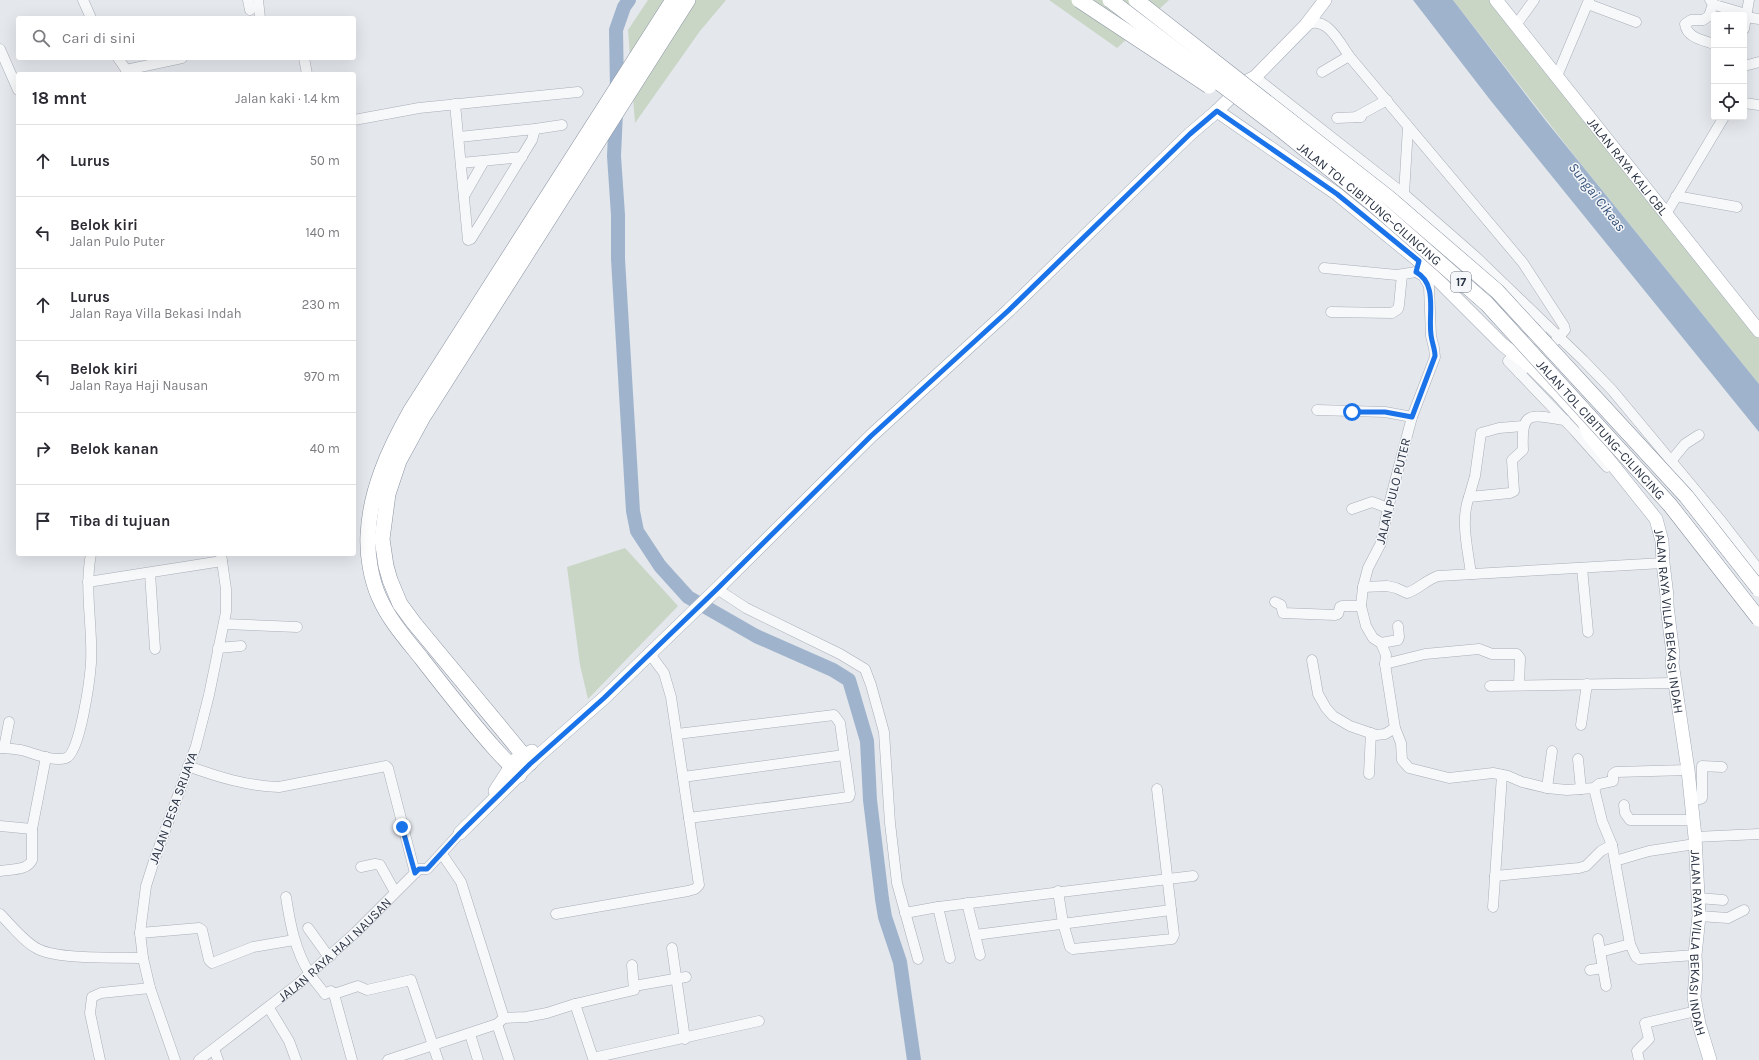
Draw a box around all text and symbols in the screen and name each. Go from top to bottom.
map controls [1711,12,1747,120]
button: + [1711,12,1747,48]
search box [16,16,356,60]
icon: search [30,27,52,49]
text: Cari di sini [62,29,136,47]
button: − [1711,48,1747,84]
button: locate [1711,84,1747,120]
text: 18 mnt [32,88,87,108]
text: Jalan kaki · 1.4 km [235,91,340,106]
street label: JALAN RAYA KALI CBL [1585,114,1671,218]
street label: JALAN TOL CIBITUNG–CILINCING [1295,139,1445,268]
icon: ahead [32,150,54,172]
text: Lurus [70,152,110,170]
text: 50 m [310,153,340,168]
water label: Sungai Cikeas [1565,159,1629,235]
text: Belok kiri [70,216,138,234]
icon: left [32,222,54,244]
text: 140 m [305,225,340,240]
text: Jalan Pulo Puter [70,234,164,249]
road number: 17 [1451,272,1471,292]
text: Lurus [70,288,110,306]
icon: ahead [32,294,54,316]
text: 230 m [302,297,340,312]
text: Jalan Raya Villa Bekasi Indah [70,306,241,321]
street label: JALAN TOL CIBITUNG–CILINCING [1534,356,1668,502]
text: Belok kiri [70,360,138,378]
icon: left [32,366,54,388]
text: 970 m [303,369,340,384]
text: Jalan Raya Haji Nausan [70,378,208,393]
route start [1343,403,1361,421]
street label: JALAN PULO PUTER [1373,436,1413,546]
icon: right [32,438,54,460]
text: Belok kanan [70,440,159,458]
text: 40 m [310,441,340,456]
icon: arrive [32,510,54,532]
text: Tiba di tujuan [70,512,170,530]
street label: JALAN RAYA VILLA BEKASI INDAH [1651,527,1687,715]
street label: JALAN DESA SRIJAYA [146,749,200,866]
route end [393,818,411,836]
street label: JALAN RAYA VILLA BEKASI INDAH [1686,849,1710,1037]
street label: JALAN RAYA HAJI NAUSAN [275,894,394,1004]

